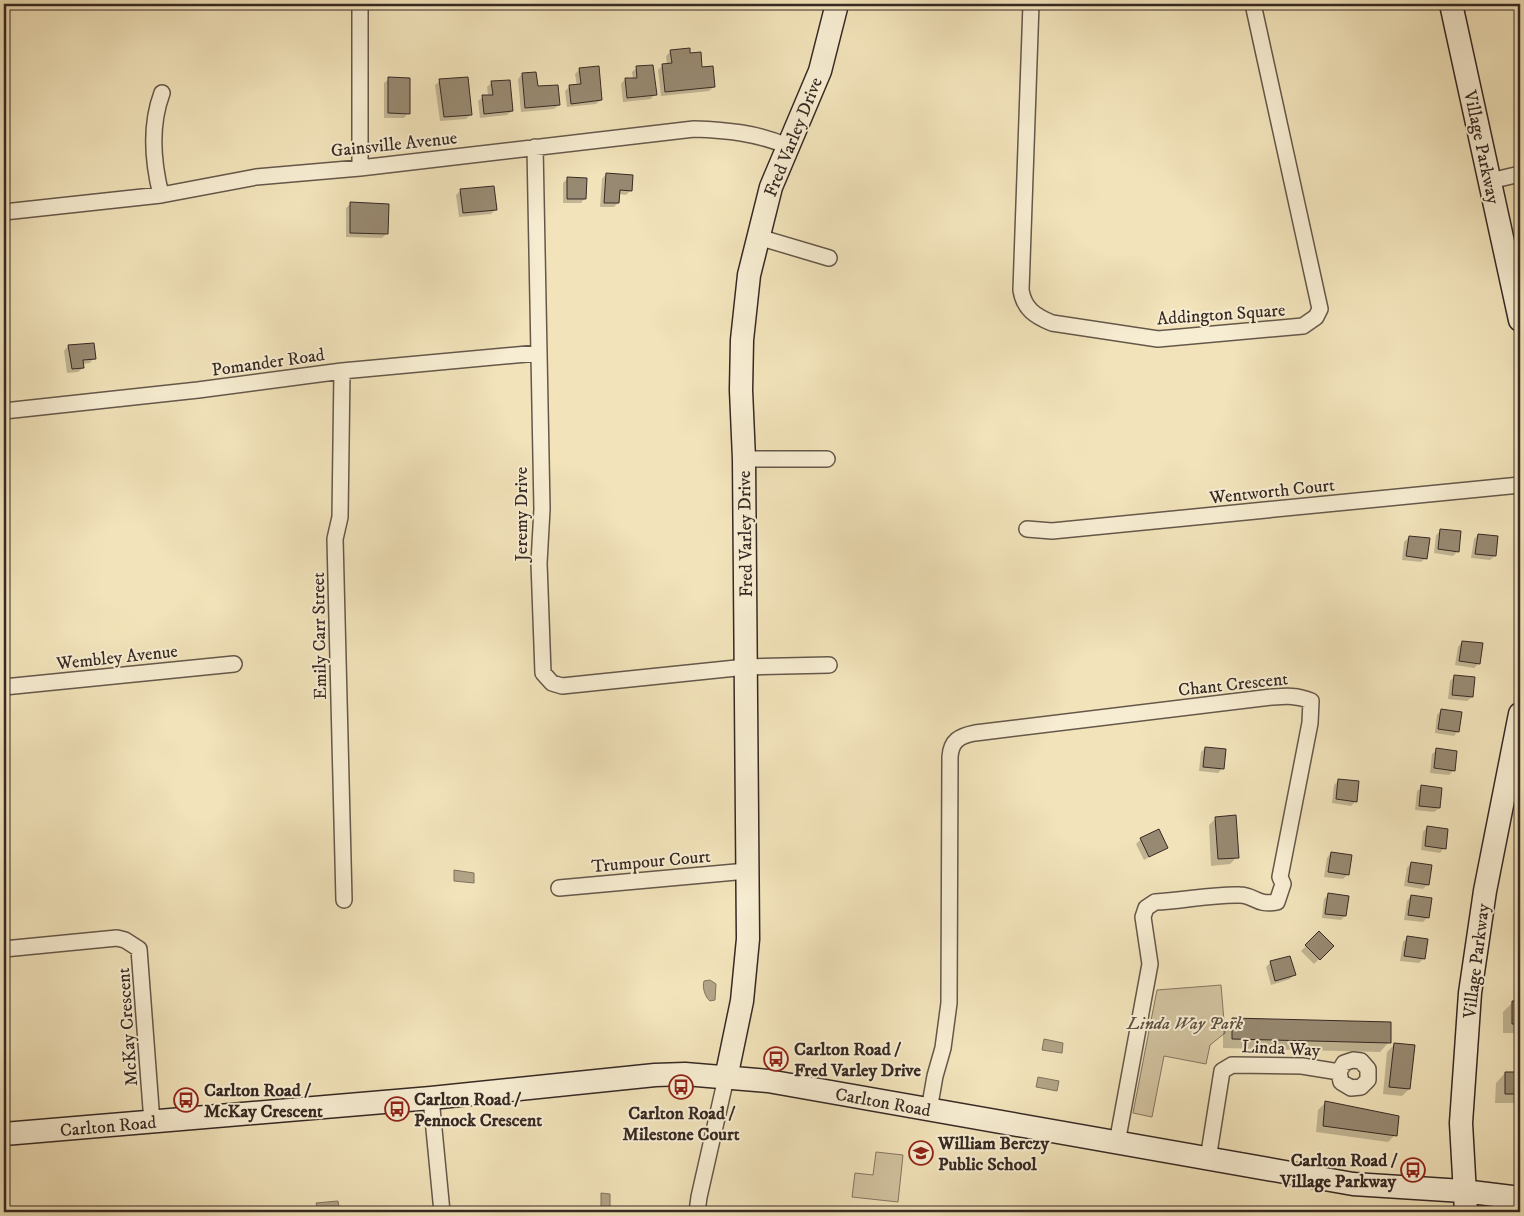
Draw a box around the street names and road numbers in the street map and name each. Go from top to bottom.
street label: Fred Varley Drive [760,74,828,200]
street label: Village Parkway [1458,87,1504,206]
street label: Gainsville Avenue [330,127,458,163]
street label: Addington Square [1156,300,1286,330]
street label: Pomander Road [210,344,326,382]
street label: Jeremy Drive [511,467,533,563]
street label: Fred Varley Drive [734,470,758,598]
street label: Wentworth Court [1207,474,1336,510]
street label: Emily Carr Street [308,572,332,700]
street label: Wembley Avenue [54,641,179,675]
street label: Chant Crescent [1177,668,1289,702]
street label: Trumpour Court [591,846,712,878]
street label: Village Parkway [1459,902,1495,1021]
street label: McKay Crescent [113,967,143,1087]
street label: Linda Way [1241,1036,1321,1062]
street label: Carlton Road [833,1084,932,1122]
street label: Carlton Road [59,1112,157,1142]

